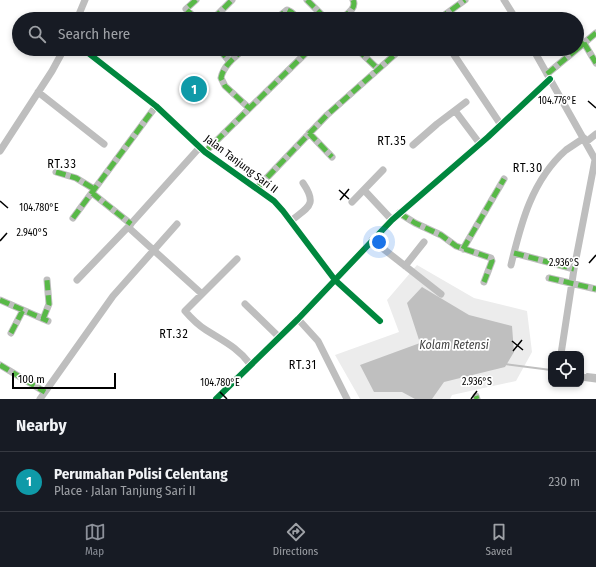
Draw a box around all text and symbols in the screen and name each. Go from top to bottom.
search box [12,12,584,56]
icon: search [26,23,48,45]
text: Search here [58,25,130,43]
pin: 1 [181,74,207,104]
text: 104.776°E [538,95,576,107]
street label: Jalan Tanjung Sari II [202,132,280,196]
district label: RT.35 [377,134,407,148]
district label: RT.33 [47,157,77,171]
district label: RT.30 [513,161,543,175]
text: 104.780°E [19,202,59,214]
text: 2.940°S [17,227,47,239]
your location [369,232,389,252]
text: 2.936°S [549,257,579,269]
district label: RT.32 [159,327,189,341]
water label: Kolam Retensi [419,338,489,352]
map controls [548,351,584,387]
button: locate [548,351,584,387]
district label: RT.31 [289,358,317,372]
scale bar [12,371,116,390]
text: 100 m [18,373,45,386]
text: 2.936°S [462,376,492,388]
text: 104.780°E [200,377,240,389]
text: Nearby [16,415,67,436]
text: Perumahan Polisi Celentang [54,465,228,483]
text: 1 [26,474,32,489]
text: 230 m [549,474,580,489]
text: Place · Jalan Tanjung Sari II [54,483,196,498]
tab: Map [84,521,106,558]
tab: Directions [273,521,318,558]
tab: Saved [486,521,512,558]

